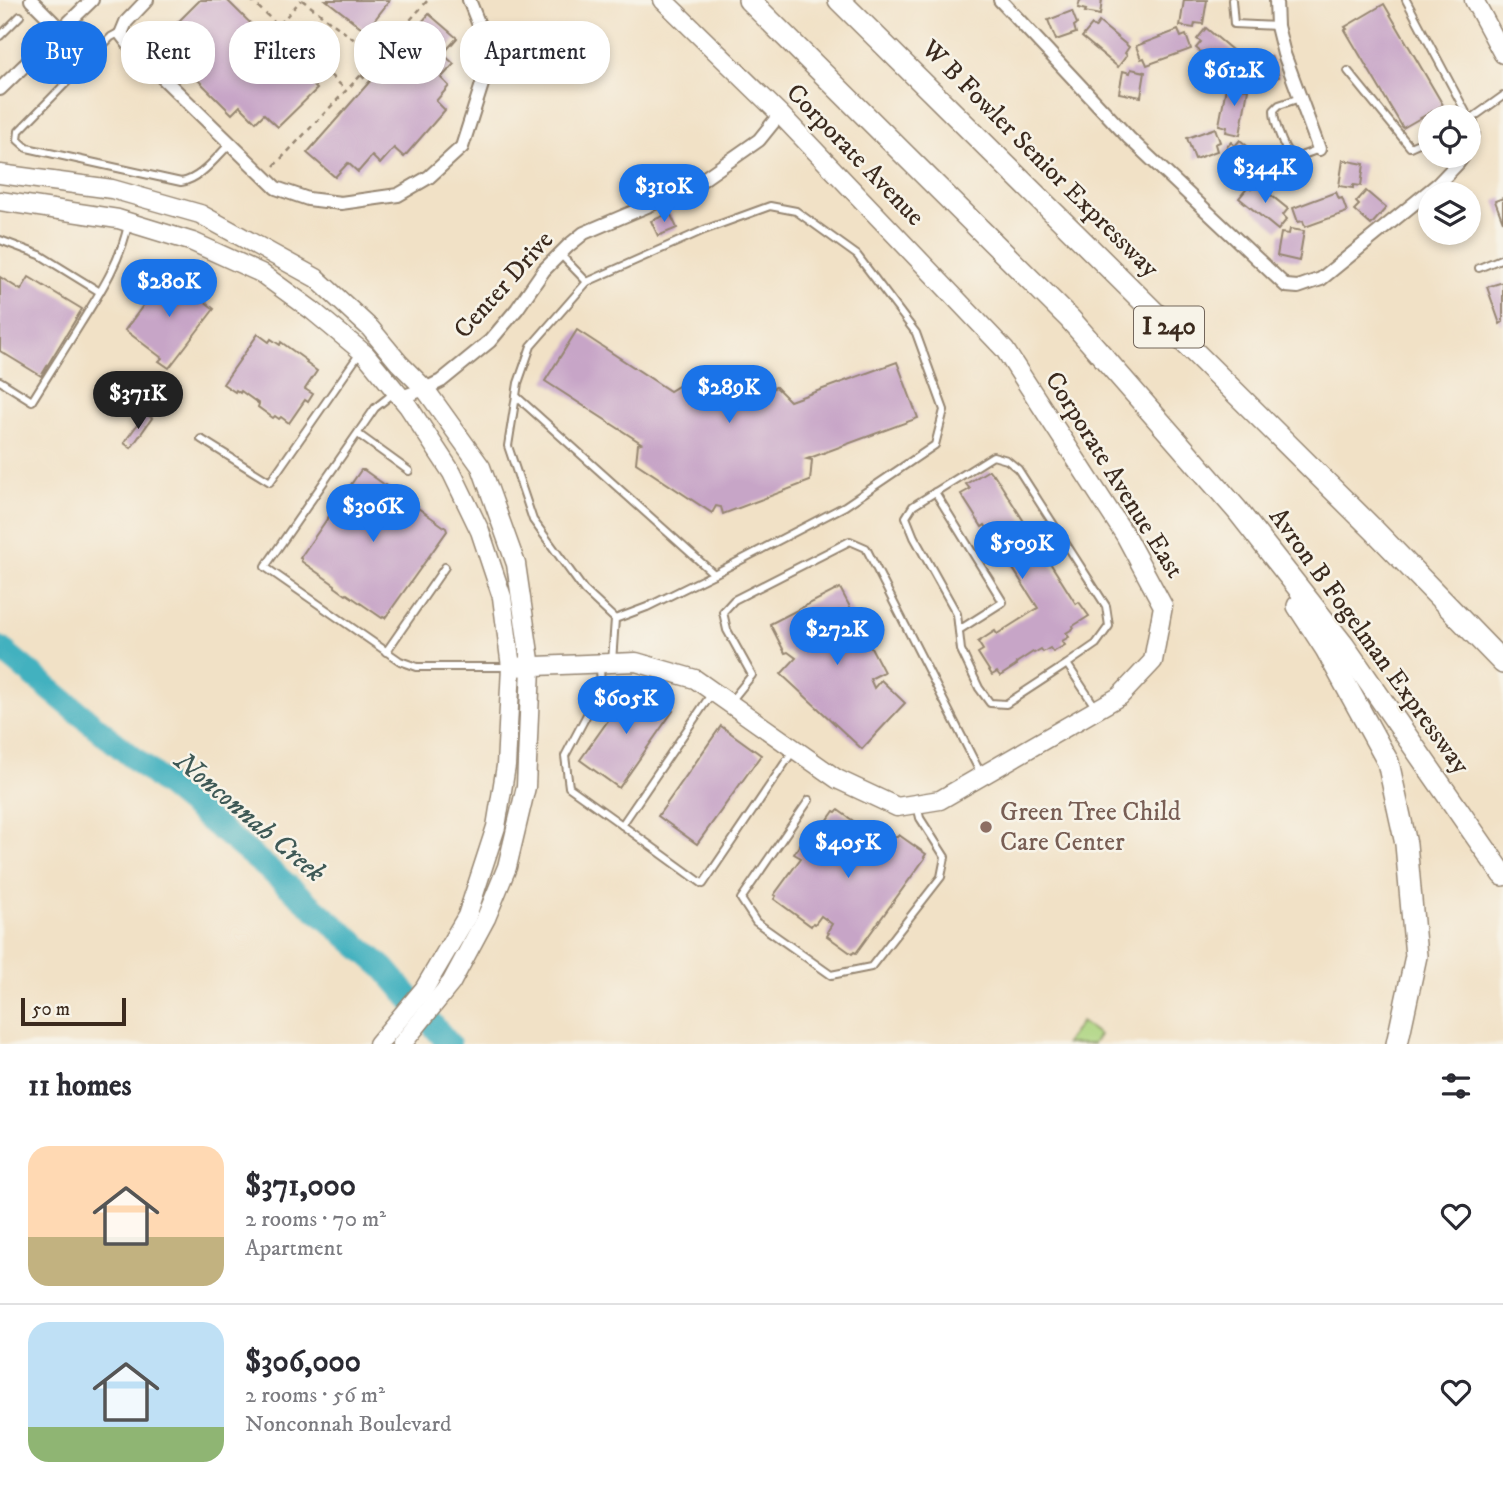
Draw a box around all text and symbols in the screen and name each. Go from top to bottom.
chip: Buy [21,21,107,84]
chip: Rent [121,21,215,84]
chip: Filters [229,21,340,84]
chip: New [354,21,446,84]
chip: Apartment [460,21,610,84]
street label: W B Fowler Senior Expressway [913,32,1166,285]
pin: $612K [1185,48,1283,108]
text: $612K [1204,56,1264,85]
street label: Corporate Avenue [779,77,931,233]
map controls [1418,105,1481,245]
button: locate [1418,105,1481,168]
pin: $344K [1216,146,1314,205]
text: $344K [1233,153,1297,182]
pin: $310K [615,164,713,224]
text: $310K [635,172,693,201]
button: layers [1418,182,1481,245]
street label: Center Drive [447,224,561,346]
pin: $280K [120,260,218,319]
text: $280K [137,267,201,296]
road number: I 240 [1134,306,1204,348]
pin: $289K [680,366,778,425]
street label: Corporate Avenue East [1037,366,1191,584]
pin: $371K [89,372,187,431]
text: $289K [698,373,761,402]
text: $371K [109,379,167,408]
pin: $306K [324,484,422,544]
text: $306K [342,492,404,521]
street label: Avron B Fogelman Expressway [1261,501,1477,781]
pin: $509K [973,522,1071,581]
text: $509K [990,529,1054,558]
pin: $272K [788,608,886,667]
text: $272K [806,615,868,644]
pin: $605K [577,676,675,736]
text: $605K [594,684,658,713]
water label: Nonconnah Creek [166,743,333,890]
place label: Green Tree Child Care Center [1000,796,1181,859]
marker: Green Tree Child Care Center [978,819,994,835]
pin: $405K [799,820,897,880]
text: $405K [815,828,881,857]
scale bar [21,995,126,1027]
text: 50 m [32,998,70,1021]
icon: filters [1437,1067,1475,1105]
text: 11 homes [28,1068,132,1105]
text: $371,000 [245,1168,356,1205]
icon: home [84,1174,168,1258]
icon: heart [1437,1197,1475,1235]
text: 2 rooms · 70 m² [245,1205,386,1234]
text: Apartment [245,1234,343,1263]
text: $306,000 [245,1344,361,1381]
icon: home [84,1350,168,1434]
icon: heart [1437,1373,1475,1411]
text: 2 rooms · 56 m² [245,1381,385,1410]
text: Nonconnah Boulevard [245,1410,451,1439]

